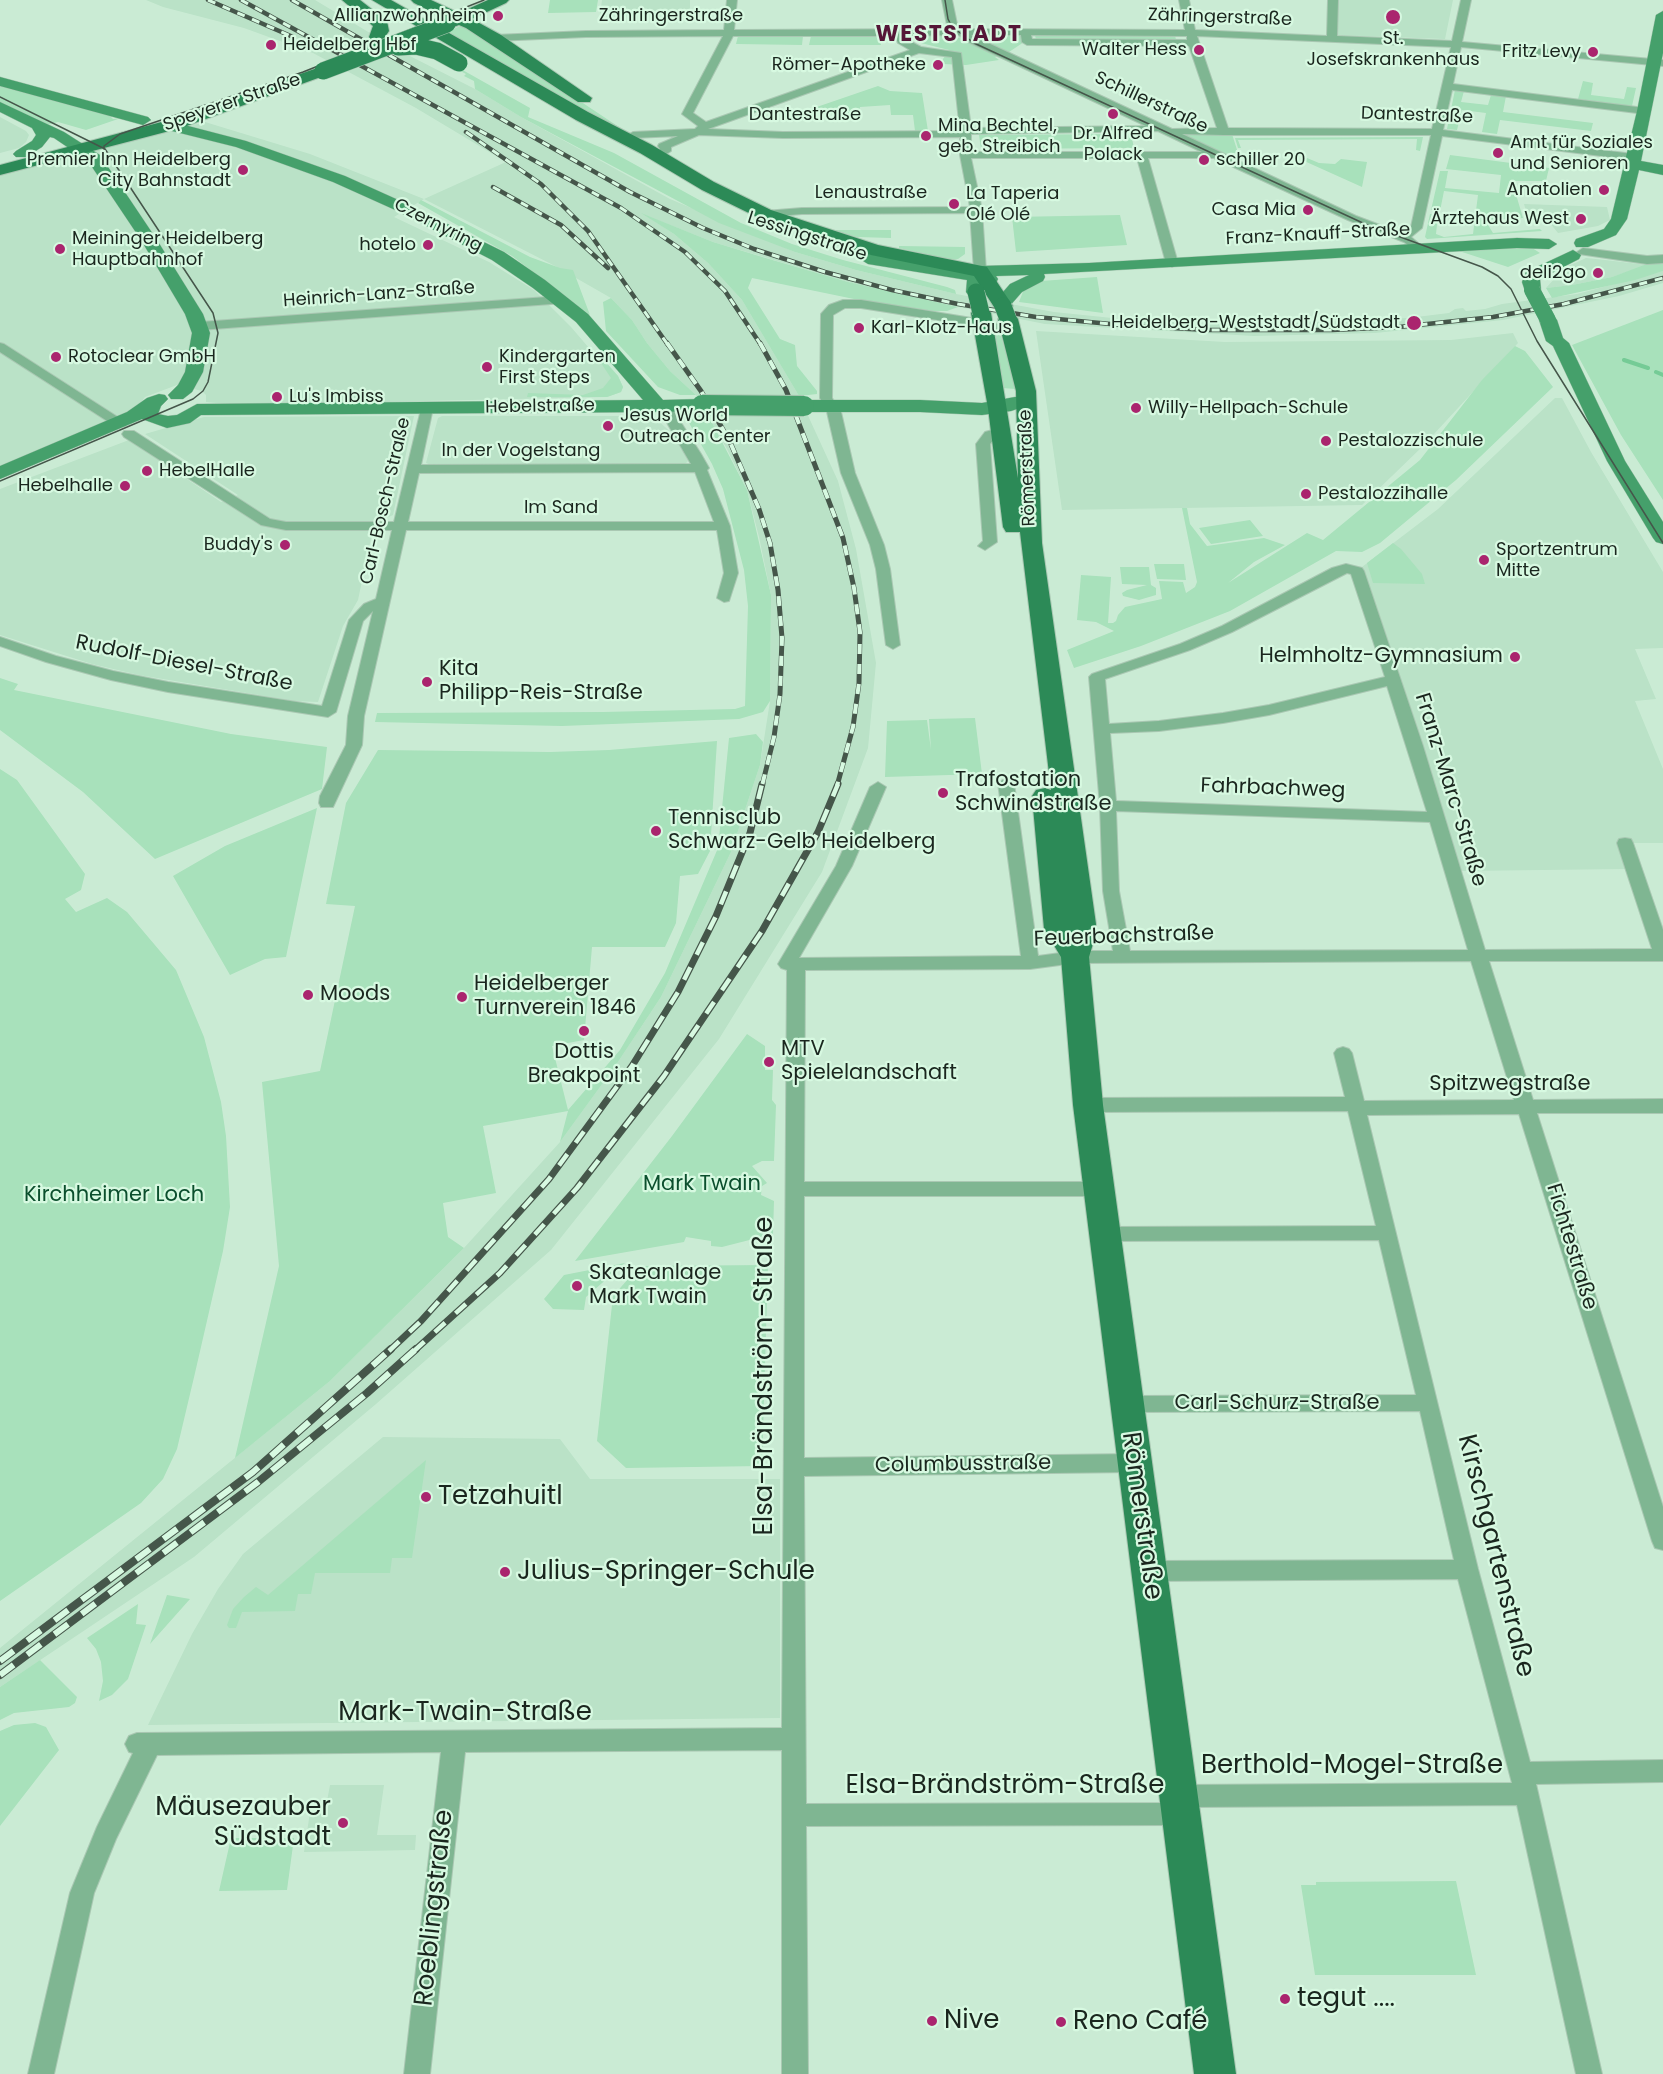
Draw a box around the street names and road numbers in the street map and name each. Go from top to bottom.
street label: Zähringerstraße [599,5,743,27]
street label: Zähringerstraße [1147,5,1293,31]
street label: Schillerstraße [1091,67,1211,139]
street label: Speyerer Straße [160,69,304,137]
street label: Dantestraße [1360,103,1474,129]
street label: Dantestraße [749,104,861,126]
street label: Lenaustraße [815,182,927,204]
street label: Czernyring [390,194,486,258]
street label: Lessingstraße [745,208,869,266]
street label: Franz-Knauff-Straße [1225,219,1411,251]
street label: Heinrich-Lanz-Straße [282,278,476,312]
street label: Hebelstraße [485,395,595,419]
street label: Römerstraße [1015,409,1041,527]
street label: Carl-Bosch-Straße [356,415,416,587]
street label: In der Vogelstang [442,440,600,462]
street label: Im Sand [524,497,598,519]
street label: Rudolf-Diesel-Straße [73,631,295,697]
street label: Franz-Marc-Straße [1409,690,1491,890]
street label: Fahrbachweg [1200,774,1346,804]
street label: Feuerbachstraße [1033,921,1215,953]
street label: Spitzwegstraße [1429,1072,1591,1098]
street label: Fichtestraße [1540,1181,1602,1313]
street label: Elsa-Brändström-Straße [749,1217,781,1535]
street label: Carl-Schurz-Straße [1174,1391,1380,1417]
street label: Römerstraße [1114,1430,1168,1602]
street label: Kirschgartenstraße [1450,1431,1540,1681]
street label: Columbusstraße [875,1451,1051,1479]
street label: Mark-Twain-Straße [338,1697,592,1729]
street label: Berthold-Mogel-Straße [1201,1750,1503,1782]
street label: Elsa-Brändström-Straße [846,1770,1164,1802]
street label: Roeblingstraße [409,1808,461,2008]

